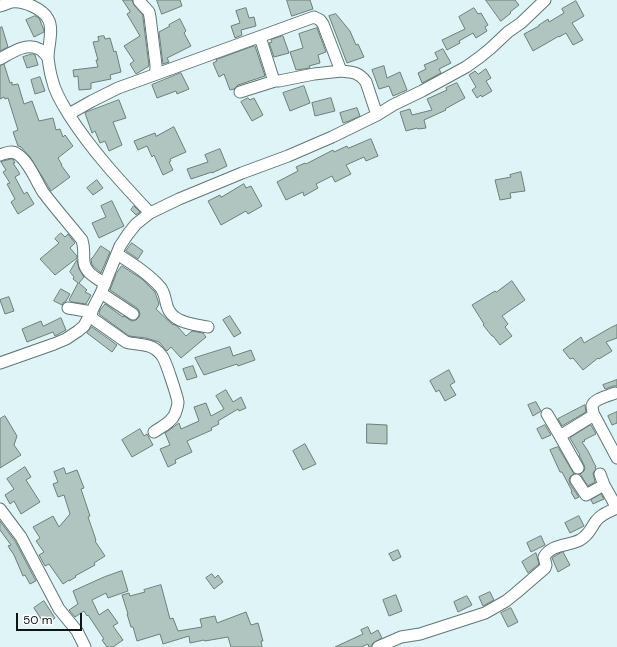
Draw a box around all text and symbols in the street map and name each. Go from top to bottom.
scale bar [18,605,84,631]
text: 50 m [23,612,52,628]

